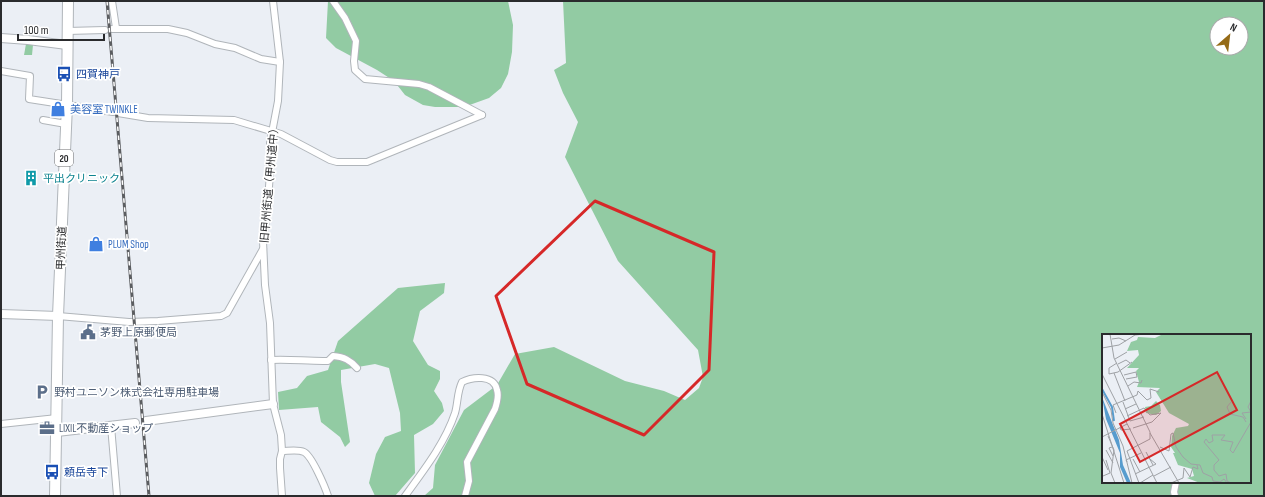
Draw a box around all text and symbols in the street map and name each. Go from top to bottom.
scale bar [18,16,104,42]
north arrow [1209,16,1249,56]
text: N [1228,20,1239,35]
text: 100 m [24,23,49,38]
bus stop icon: 四賀神戸 [55,65,73,83]
place label: 四賀神戸 [76,68,120,81]
shop icon: 美容室 TWINKLE [49,100,67,118]
place label: 美容室 TWINKLE [70,103,138,116]
street label: 旧甲州街道（甲州道中） [258,122,281,244]
road number: 20 [55,150,73,166]
building icon: 平出クリニック [22,169,40,187]
place label: 平出クリニック [43,172,120,185]
street label: 甲州街道 [54,226,69,270]
shop icon: PLUM Shop [87,235,105,253]
place label: PLUM Shop [108,238,149,251]
public building icon: 茅野上原郵便局 [79,323,97,341]
place label: 茅野上原郵便局 [100,326,177,339]
inset map [1102,334,1251,483]
parking icon: 野村ユニソン株式会社専用駐車場 [33,383,51,401]
place label: 野村ユニソン株式会社専用駐車場 [54,386,219,399]
office icon: LIXIL不動産ショップ [38,419,56,437]
place label: LIXIL不動産ショップ [59,422,153,435]
bus stop icon: 頼岳寺下 [43,463,61,481]
place label: 頼岳寺下 [64,466,108,479]

